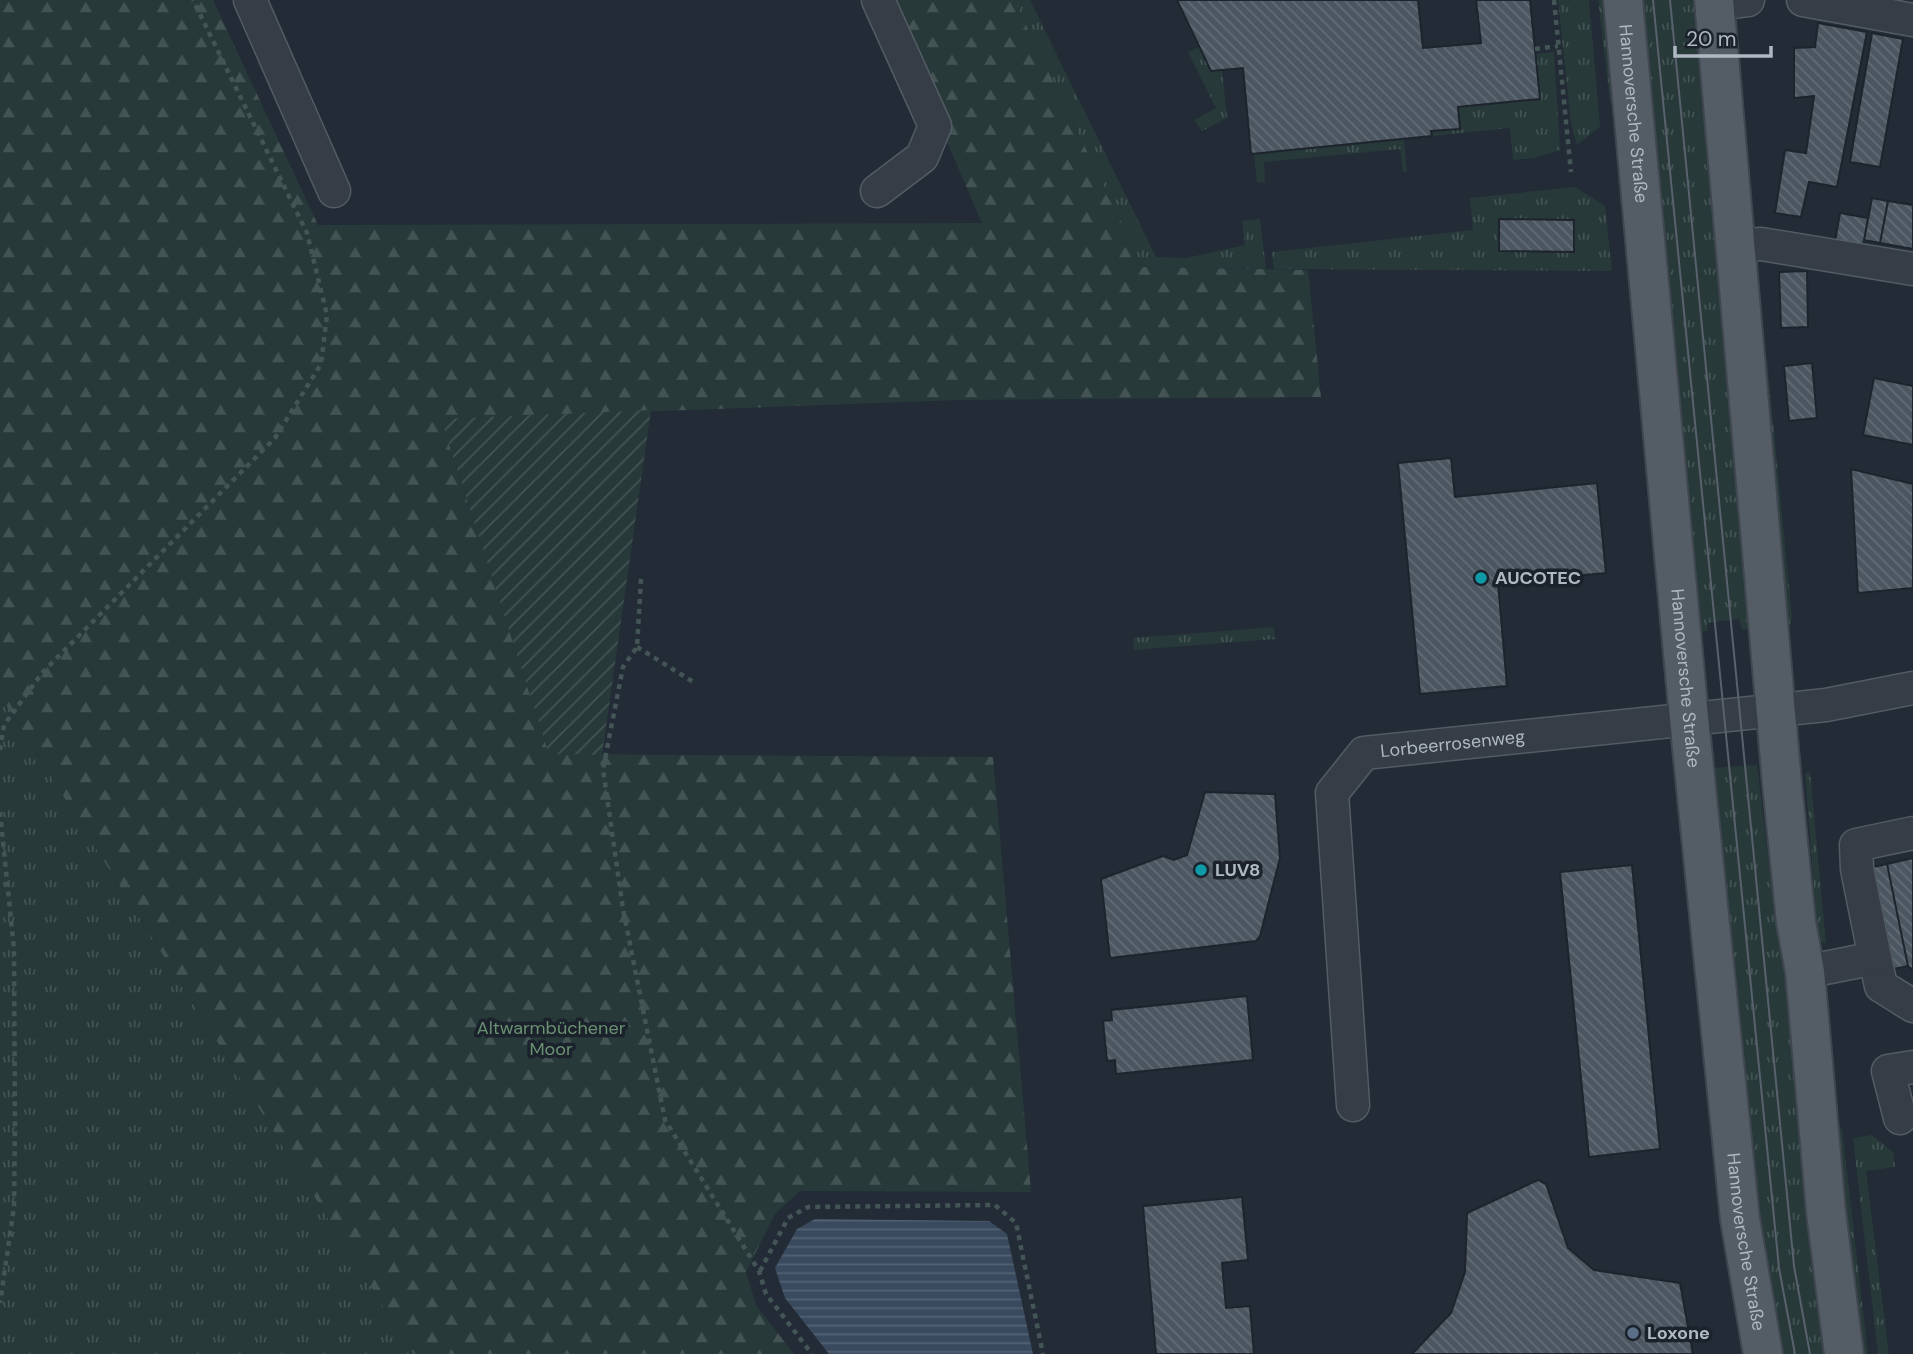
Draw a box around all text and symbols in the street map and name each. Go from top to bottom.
scale bar [1675,14,1771,58]
street label: Hannoversche Straße [1613,23,1654,204]
text: 20 m [1686,25,1737,53]
place label: AUCOTEC [1495,566,1581,590]
marker: AUCOTEC [1473,570,1489,586]
street label: Hannoversche Straße [1665,588,1706,769]
street label: Lorbeerrosenweg [1379,724,1526,763]
place label: LUV8 [1215,858,1260,882]
marker: LUV8 [1193,862,1209,878]
park label: Altwarmbüchener Moor [477,1016,626,1061]
street label: Hannoversche Straße [1721,1152,1771,1333]
place label: Loxone [1647,1321,1710,1345]
marker: Loxone [1625,1325,1641,1341]

